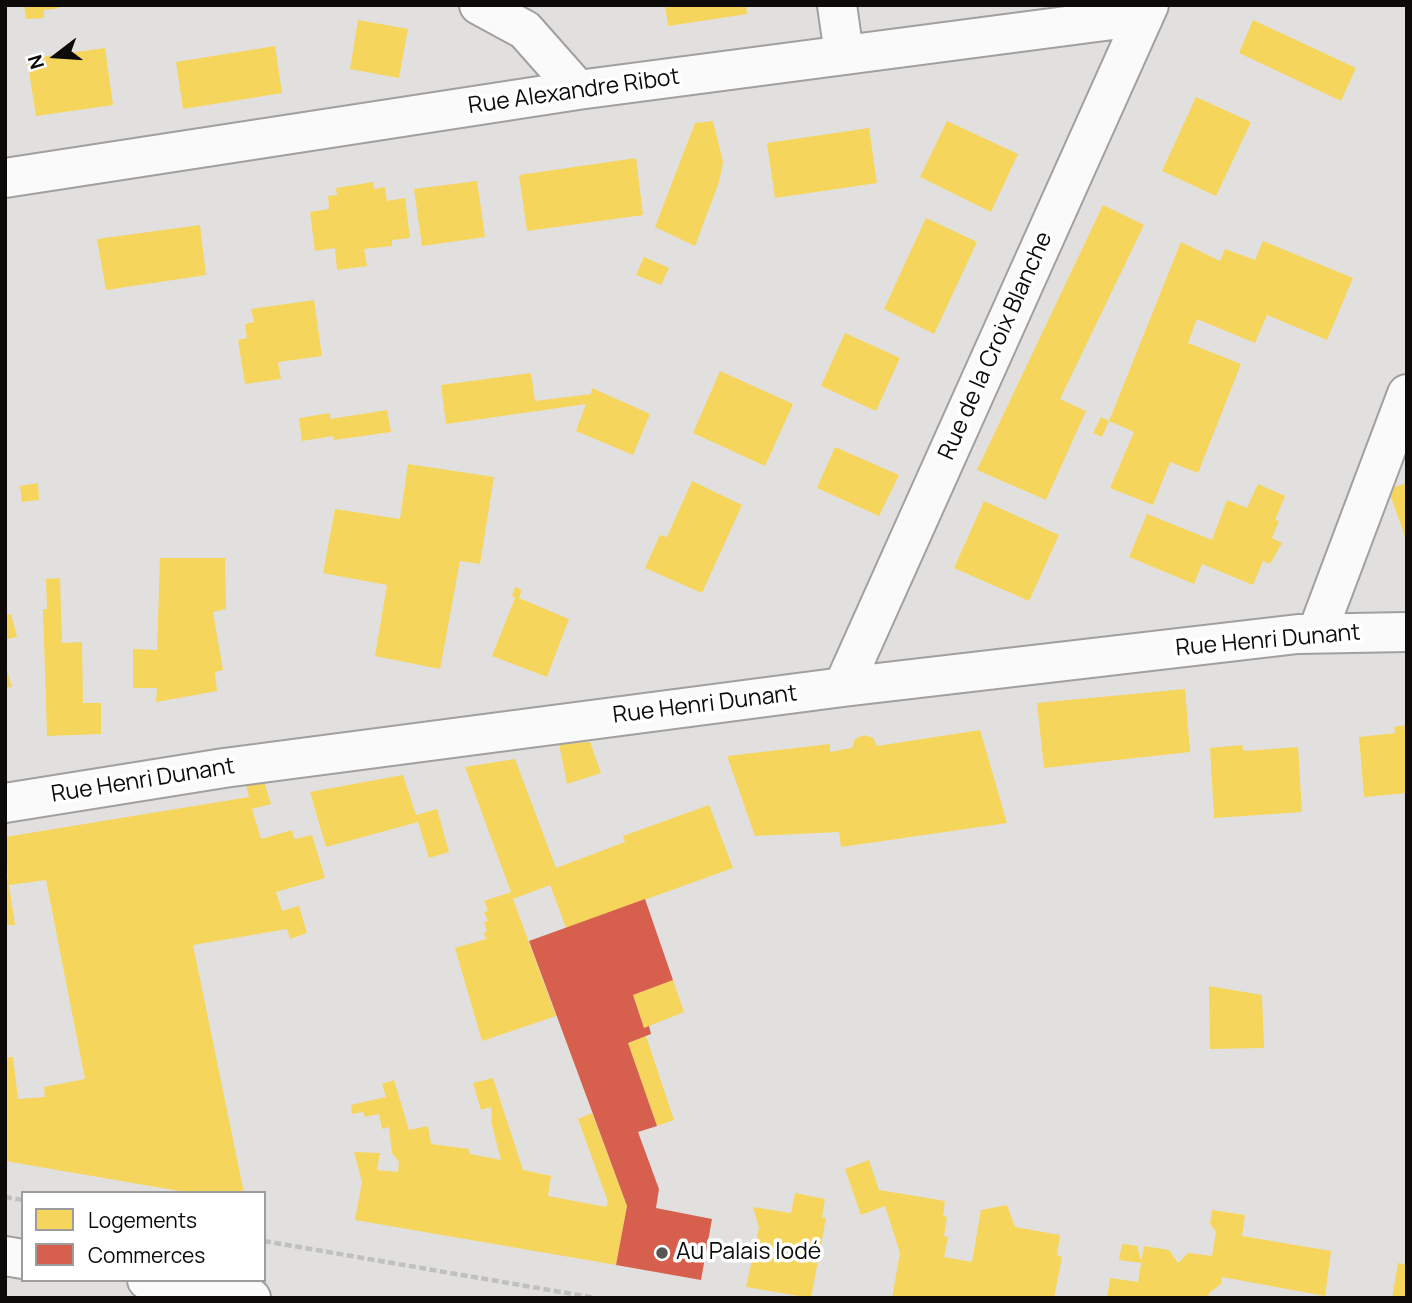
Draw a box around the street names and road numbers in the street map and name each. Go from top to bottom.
street label: Rue Alexandre Ribot [467,63,681,121]
street label: Rue de la Croix Blanche [933,228,1059,464]
street label: Rue Henri Dunant [1174,619,1362,663]
street label: Rue Henri Dunant [611,680,799,730]
street label: Rue Henri Dunant [49,753,237,809]

